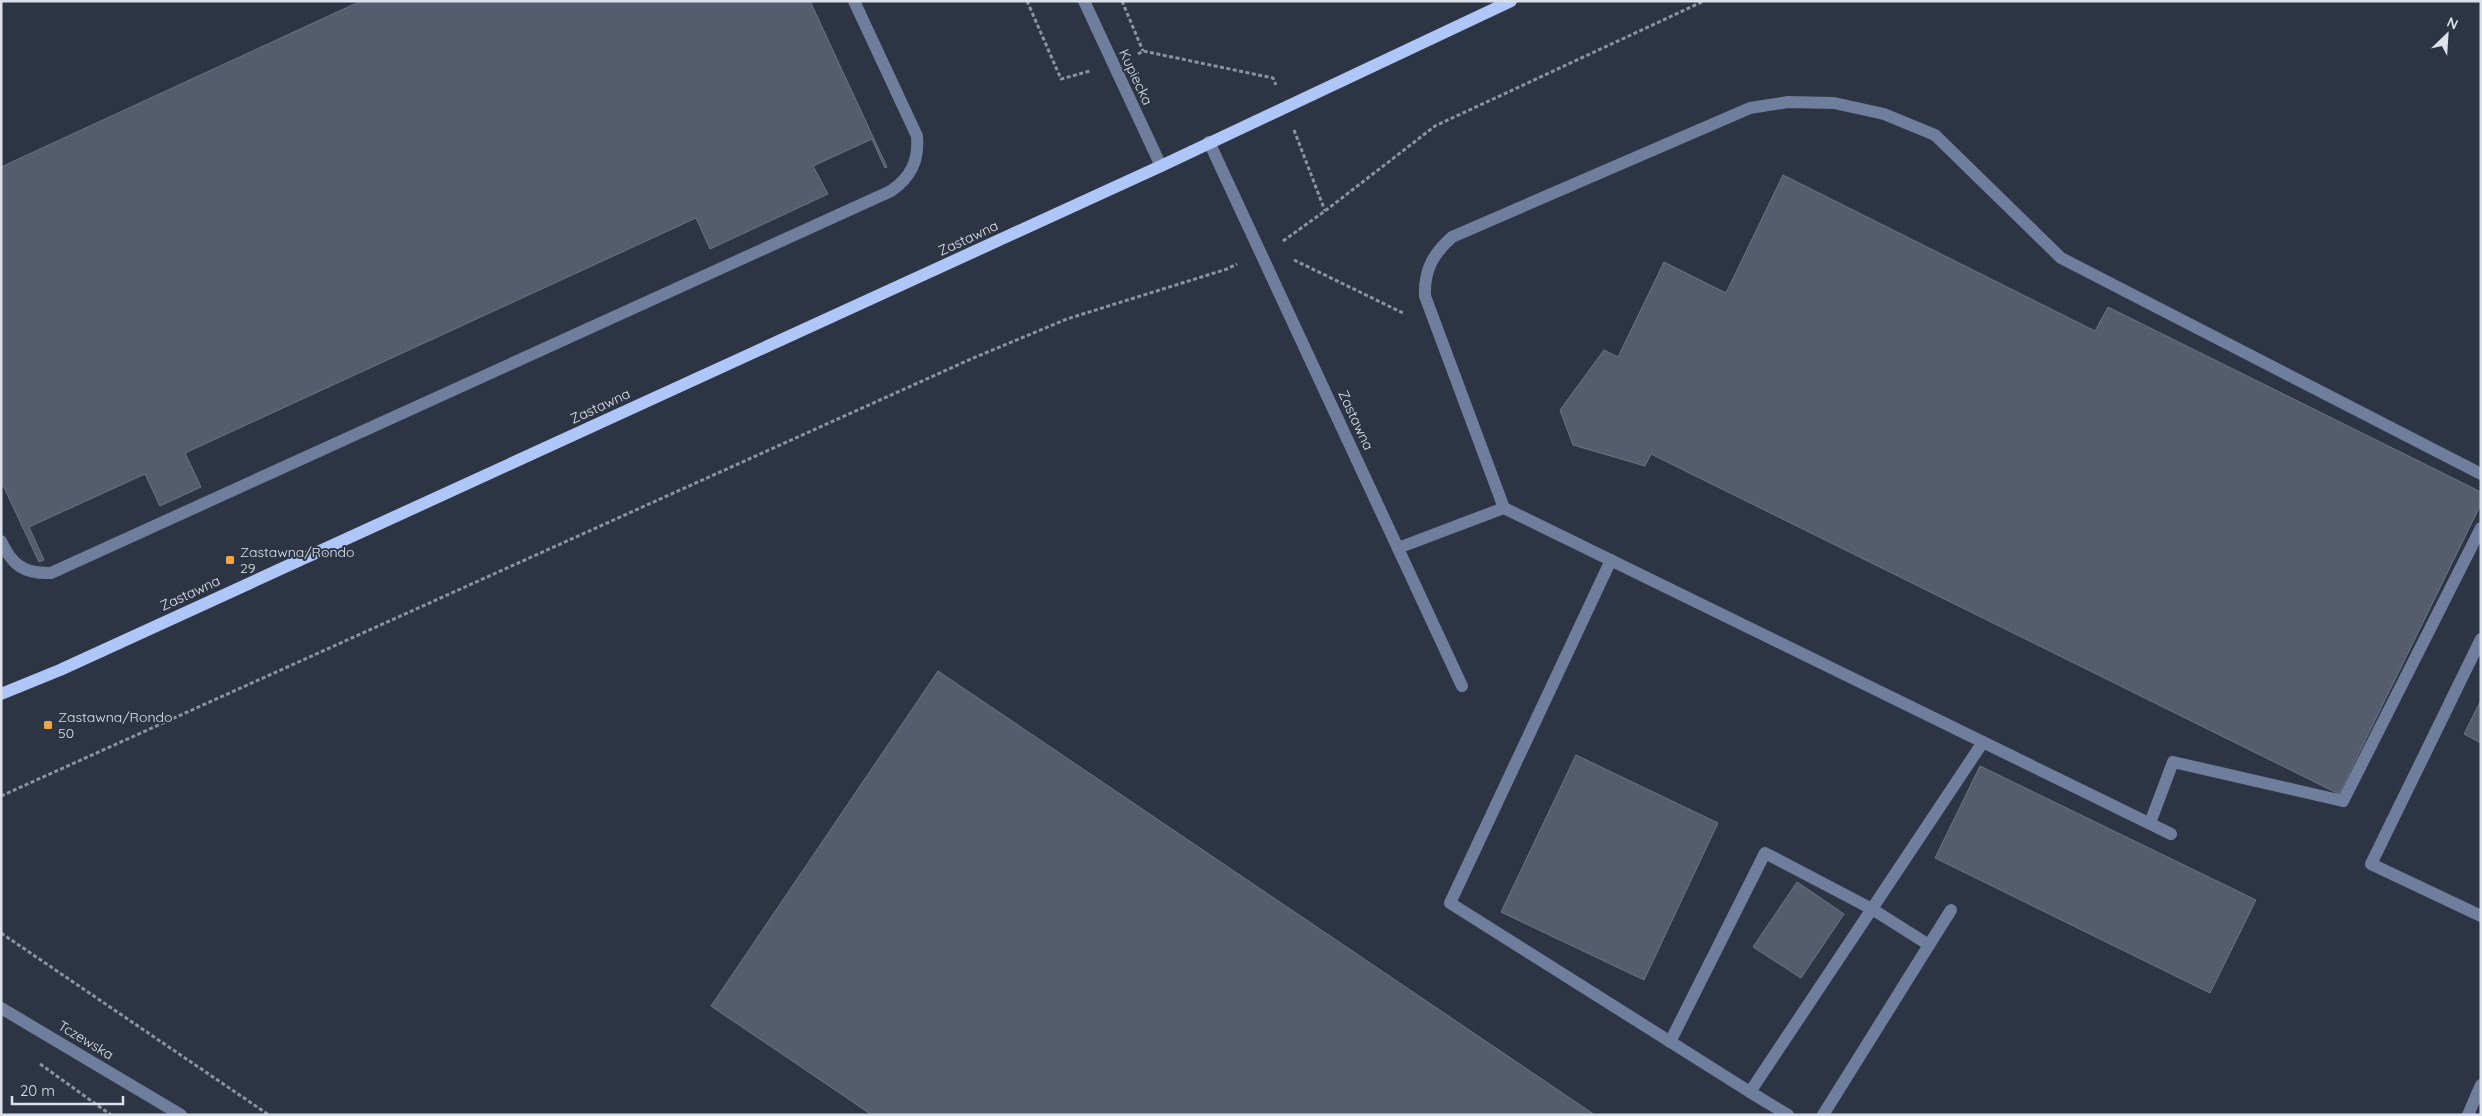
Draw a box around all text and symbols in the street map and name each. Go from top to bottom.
north arrow [2422,10,2472,60]
text: N [2444,13,2461,34]
street label: Kupiecka [1115,46,1157,108]
street label: Zastawna [935,216,1001,260]
street label: Zastawna [567,384,633,428]
street label: Zastawna [1334,387,1378,453]
place label: Zastawna/Rondo 29 [240,543,354,577]
marker: Zastawna/Rondo 29 [224,554,236,566]
street label: Zastawna [157,571,223,615]
place label: Zastawna/Rondo 50 [58,708,172,742]
marker: Zastawna/Rondo 50 [42,719,54,731]
street label: Tczewska [55,1016,117,1064]
scale bar [12,1074,124,1106]
text: 20 m [20,1081,55,1100]

